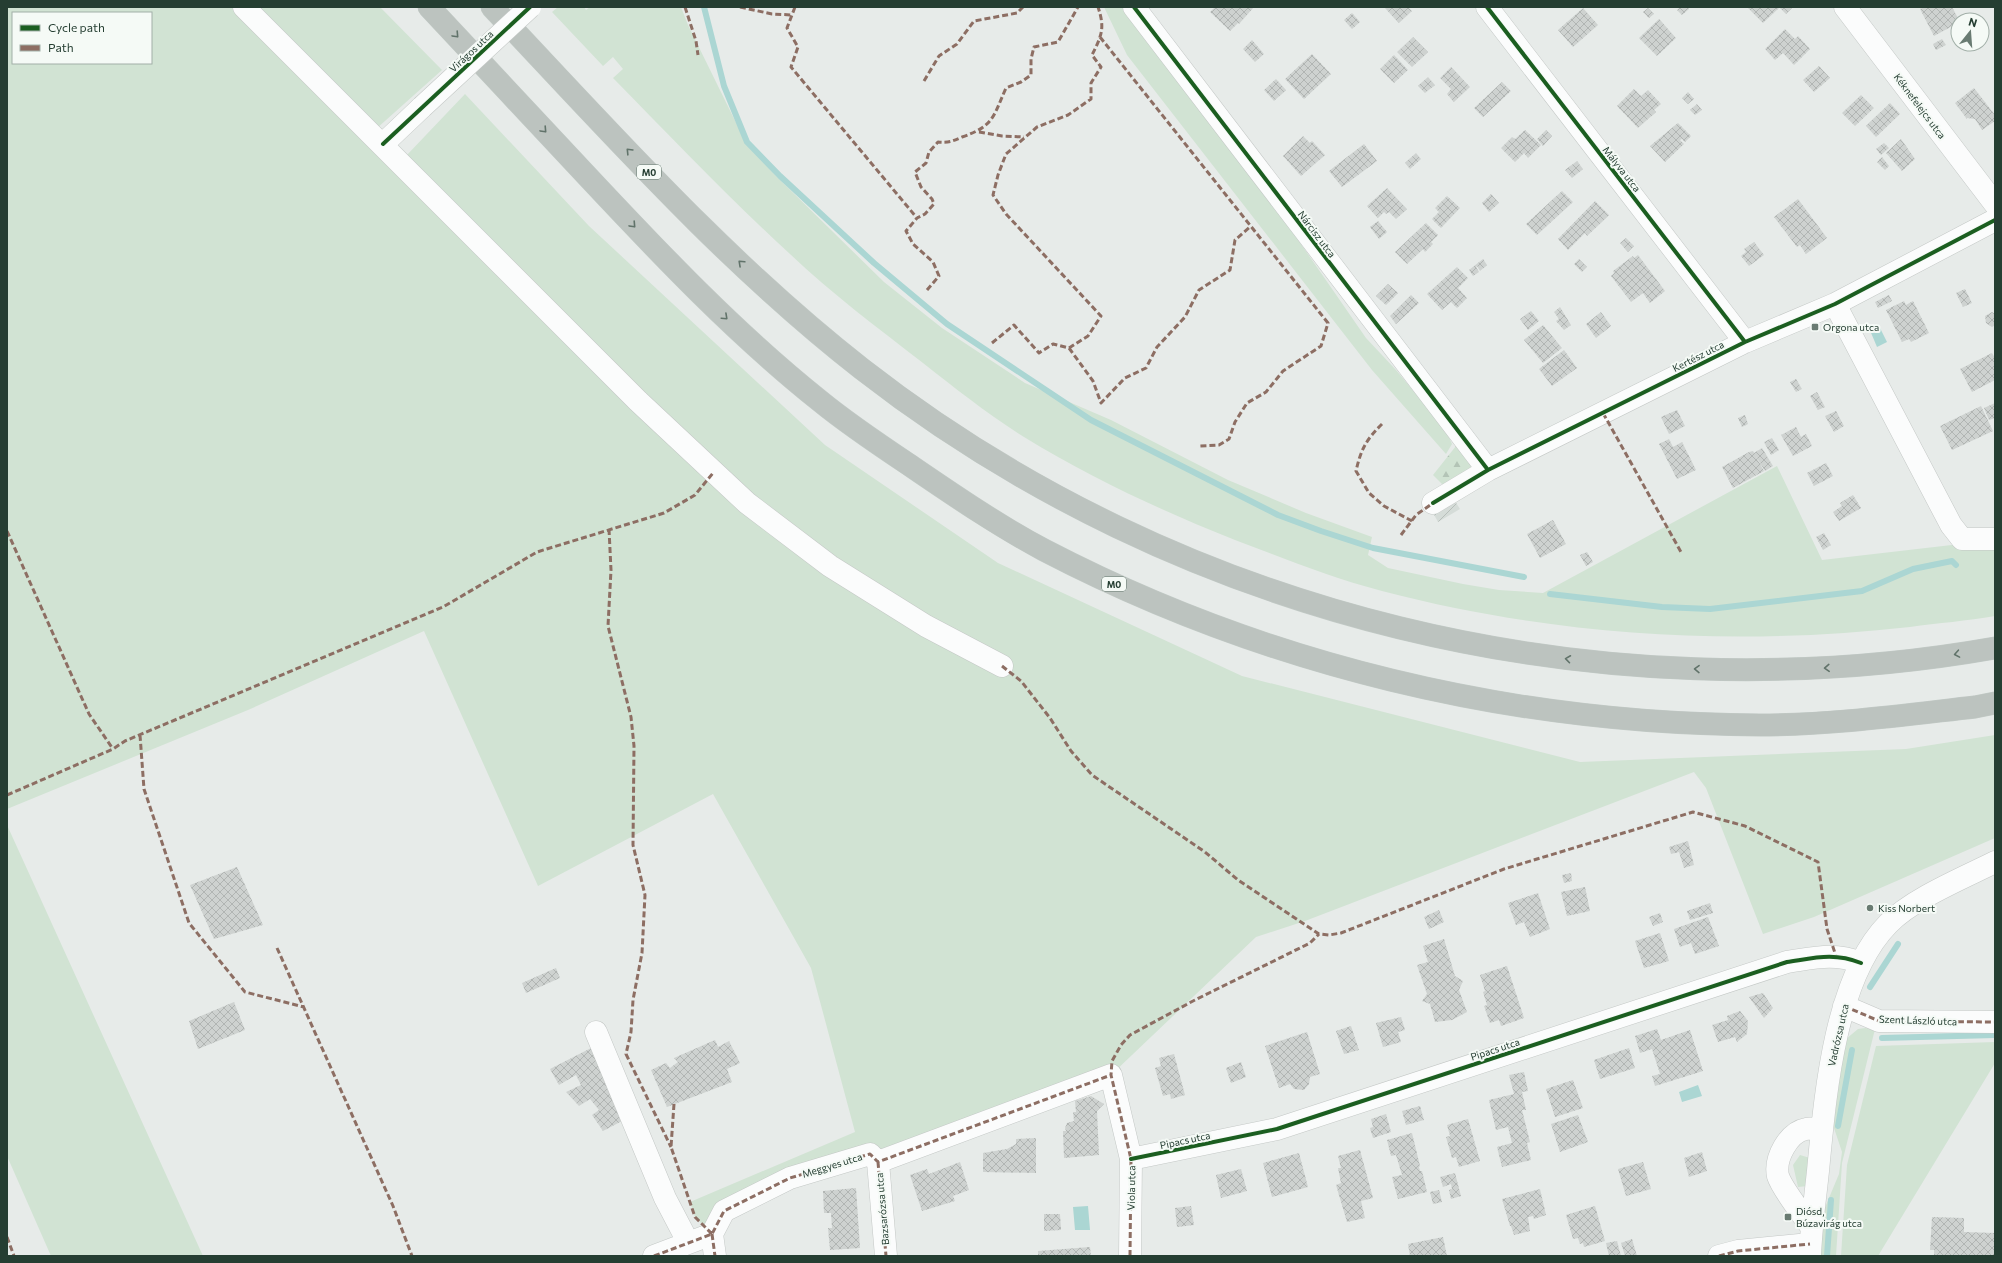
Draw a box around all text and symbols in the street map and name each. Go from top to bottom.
legend [12,12,152,64]
north arrow [1950,12,1990,52]
text: N [1967,15,1979,29]
text: Cycle path [48,20,105,34]
street label: Virágos utca [446,28,496,74]
one-way arrow [451,31,458,38]
text: Path [48,40,74,54]
street label: Kéknefelejcs utca [1892,71,1948,141]
one-way arrow [540,125,547,133]
street label: Mályva utca [1601,144,1643,194]
one-way arrow [626,148,634,156]
road number: M0 [637,165,661,179]
street label: Nárcisz utca [1296,208,1338,260]
one-way arrow [628,220,636,228]
one-way arrow [738,261,745,268]
one-way arrow [720,312,728,320]
place label: Orgona utca [1823,321,1879,333]
marker: Orgona utca [1810,322,1820,332]
street label: Kertész utca [1670,338,1726,374]
road number: M0 [1102,577,1126,591]
one-way arrow [1954,649,1960,658]
one-way arrow [1565,655,1571,664]
one-way arrow [1824,664,1830,673]
one-way arrow [1694,665,1700,673]
place label: Kiss Norbert [1878,902,1935,914]
marker: Kiss Norbert [1865,903,1875,913]
street label: Vadrózsa utca [1825,1003,1851,1067]
street label: Szent László utca [1879,1013,1957,1027]
street label: Pipacs utca [1469,1035,1521,1063]
street label: Pipacs utca [1159,1129,1211,1151]
street label: Meggyes utca [801,1150,863,1180]
street label: Viola utca [1125,1165,1137,1211]
street label: Bazsarózsa utca [873,1172,891,1246]
place label: Diósd, Búzavirág utca [1796,1205,1862,1229]
marker: Diósd, Búzavirág utca [1783,1212,1793,1222]

